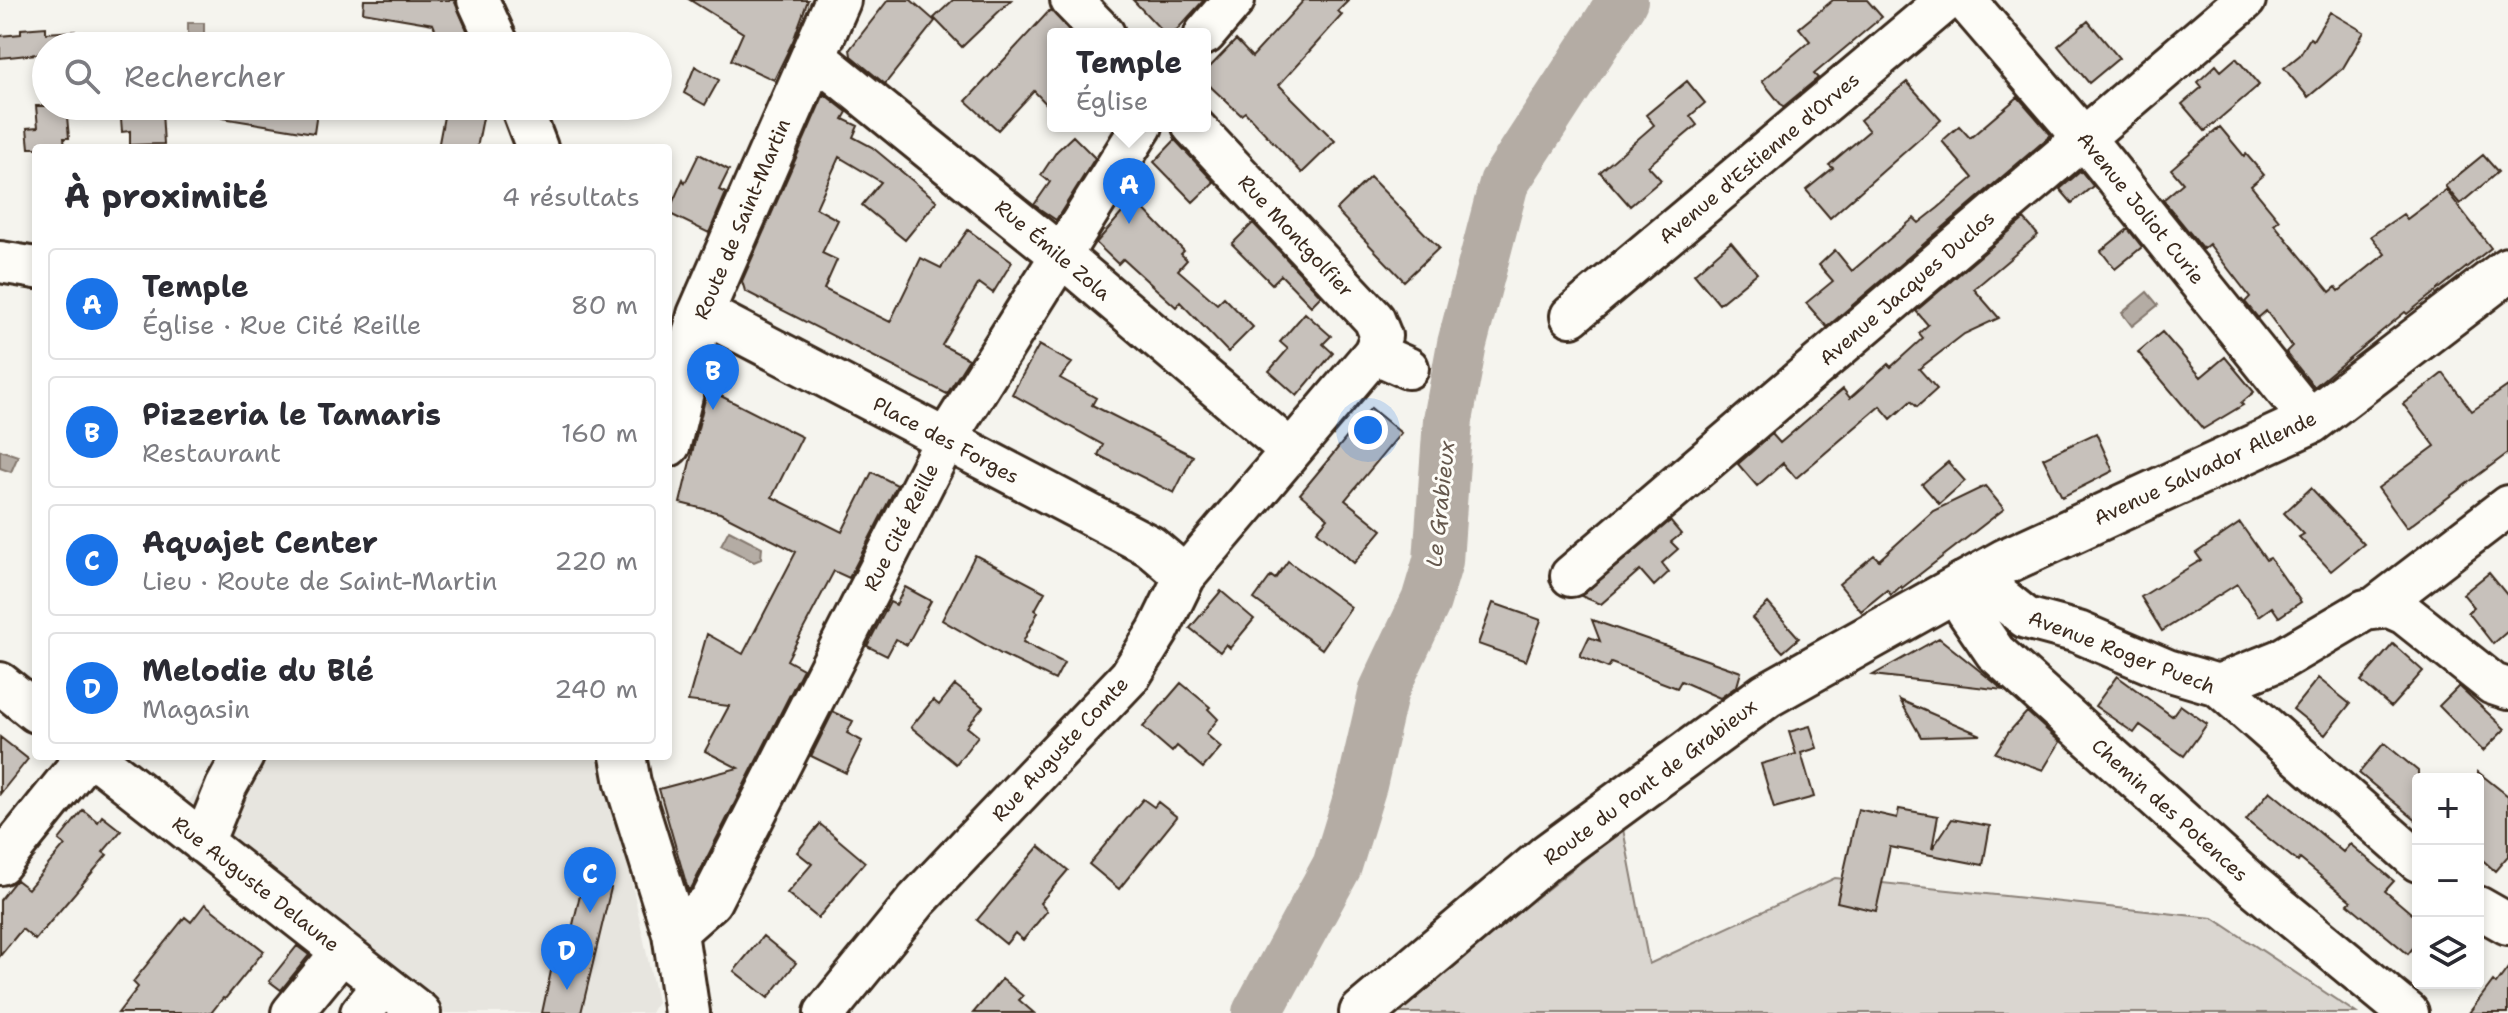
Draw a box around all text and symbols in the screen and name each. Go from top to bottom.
popup [1047,28,1211,132]
search box [32,32,672,120]
text: Temple [1076,42,1182,83]
icon: search [60,54,104,98]
text: Rechercher [124,56,286,97]
street label: Avenue d'Estienne d'Orves [1653,66,1865,250]
text: Église [1076,83,1148,118]
street label: Route de Saint-Martin [688,115,796,323]
street label: Avenue Joliot Curie [2072,127,2210,289]
pin: A [1103,158,1155,224]
street label: Rue Montgolfier [1233,169,1359,303]
text: À proximité [64,173,268,219]
text: 4 résultats [502,179,640,214]
street label: Rue Émile Zola [990,194,1117,306]
street label: Avenue Jacques Duclos [1814,205,2000,371]
text: Temple [142,266,249,307]
text: A [82,287,102,322]
text: 80 m [571,287,638,322]
text: Église · Rue Cité Reille [142,307,422,342]
pin: B [687,344,739,410]
street label: Place des Forges [868,390,1024,490]
text: Pizzeria le Tamaris [142,394,441,435]
street label: Avenue Salvador Allende [2089,405,2321,531]
your location [1348,410,1388,450]
text: B [84,415,100,450]
text: 160 m [561,415,638,450]
text: Restaurant [142,435,281,470]
water label: Le Grabieux [1419,438,1462,568]
street label: Rue Cité Reille [858,459,944,595]
text: Aquajet Center [142,522,378,563]
text: C [84,543,100,578]
text: 220 m [554,543,638,578]
text: Lieu · Route de Saint-Martin [142,563,497,598]
street label: Avenue Roger Puech [2025,604,2219,700]
text: Melodie du Blé [142,650,374,691]
text: D [83,671,101,706]
text: 240 m [554,671,638,706]
street label: Rue Auguste Comte [986,671,1134,827]
text: Magasin [142,691,250,726]
street label: Route du Pont de Grabieux [1538,693,1762,871]
street label: Chemin des Potences [2086,733,2254,887]
map controls [2412,773,2484,989]
button: + [2412,773,2484,845]
street label: Rue Auguste Delaune [167,811,345,957]
button: − [2412,845,2484,917]
pin: C [564,847,616,913]
button: layers [2412,917,2484,989]
pin: D [541,924,593,990]

